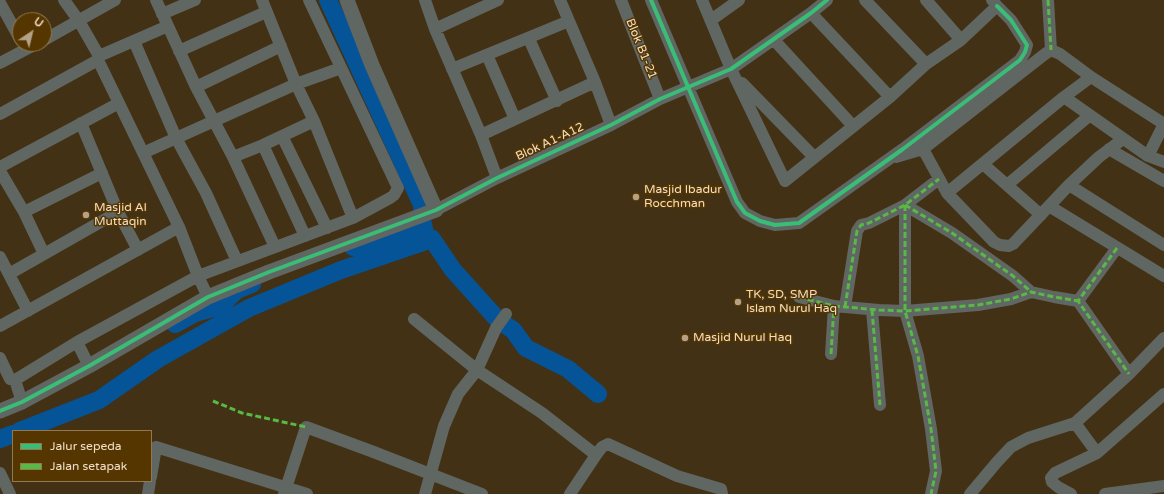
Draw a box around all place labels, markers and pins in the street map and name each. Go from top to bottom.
place label: Masjid Ibadur Rocchman [644,183,722,211]
marker: Masjid Ibadur Rocchman [631,192,641,202]
place label: Masjid Al Muttaqin [94,201,147,229]
marker: Masjid Al Muttaqin [81,210,91,220]
place label: TK, SD, SMP Islam Nurul Haq [746,288,837,316]
marker: TK, SD, SMP Islam Nurul Haq [733,297,743,307]
place label: Masjid Nurul Haq [693,331,792,345]
marker: Masjid Nurul Haq [680,333,690,343]

